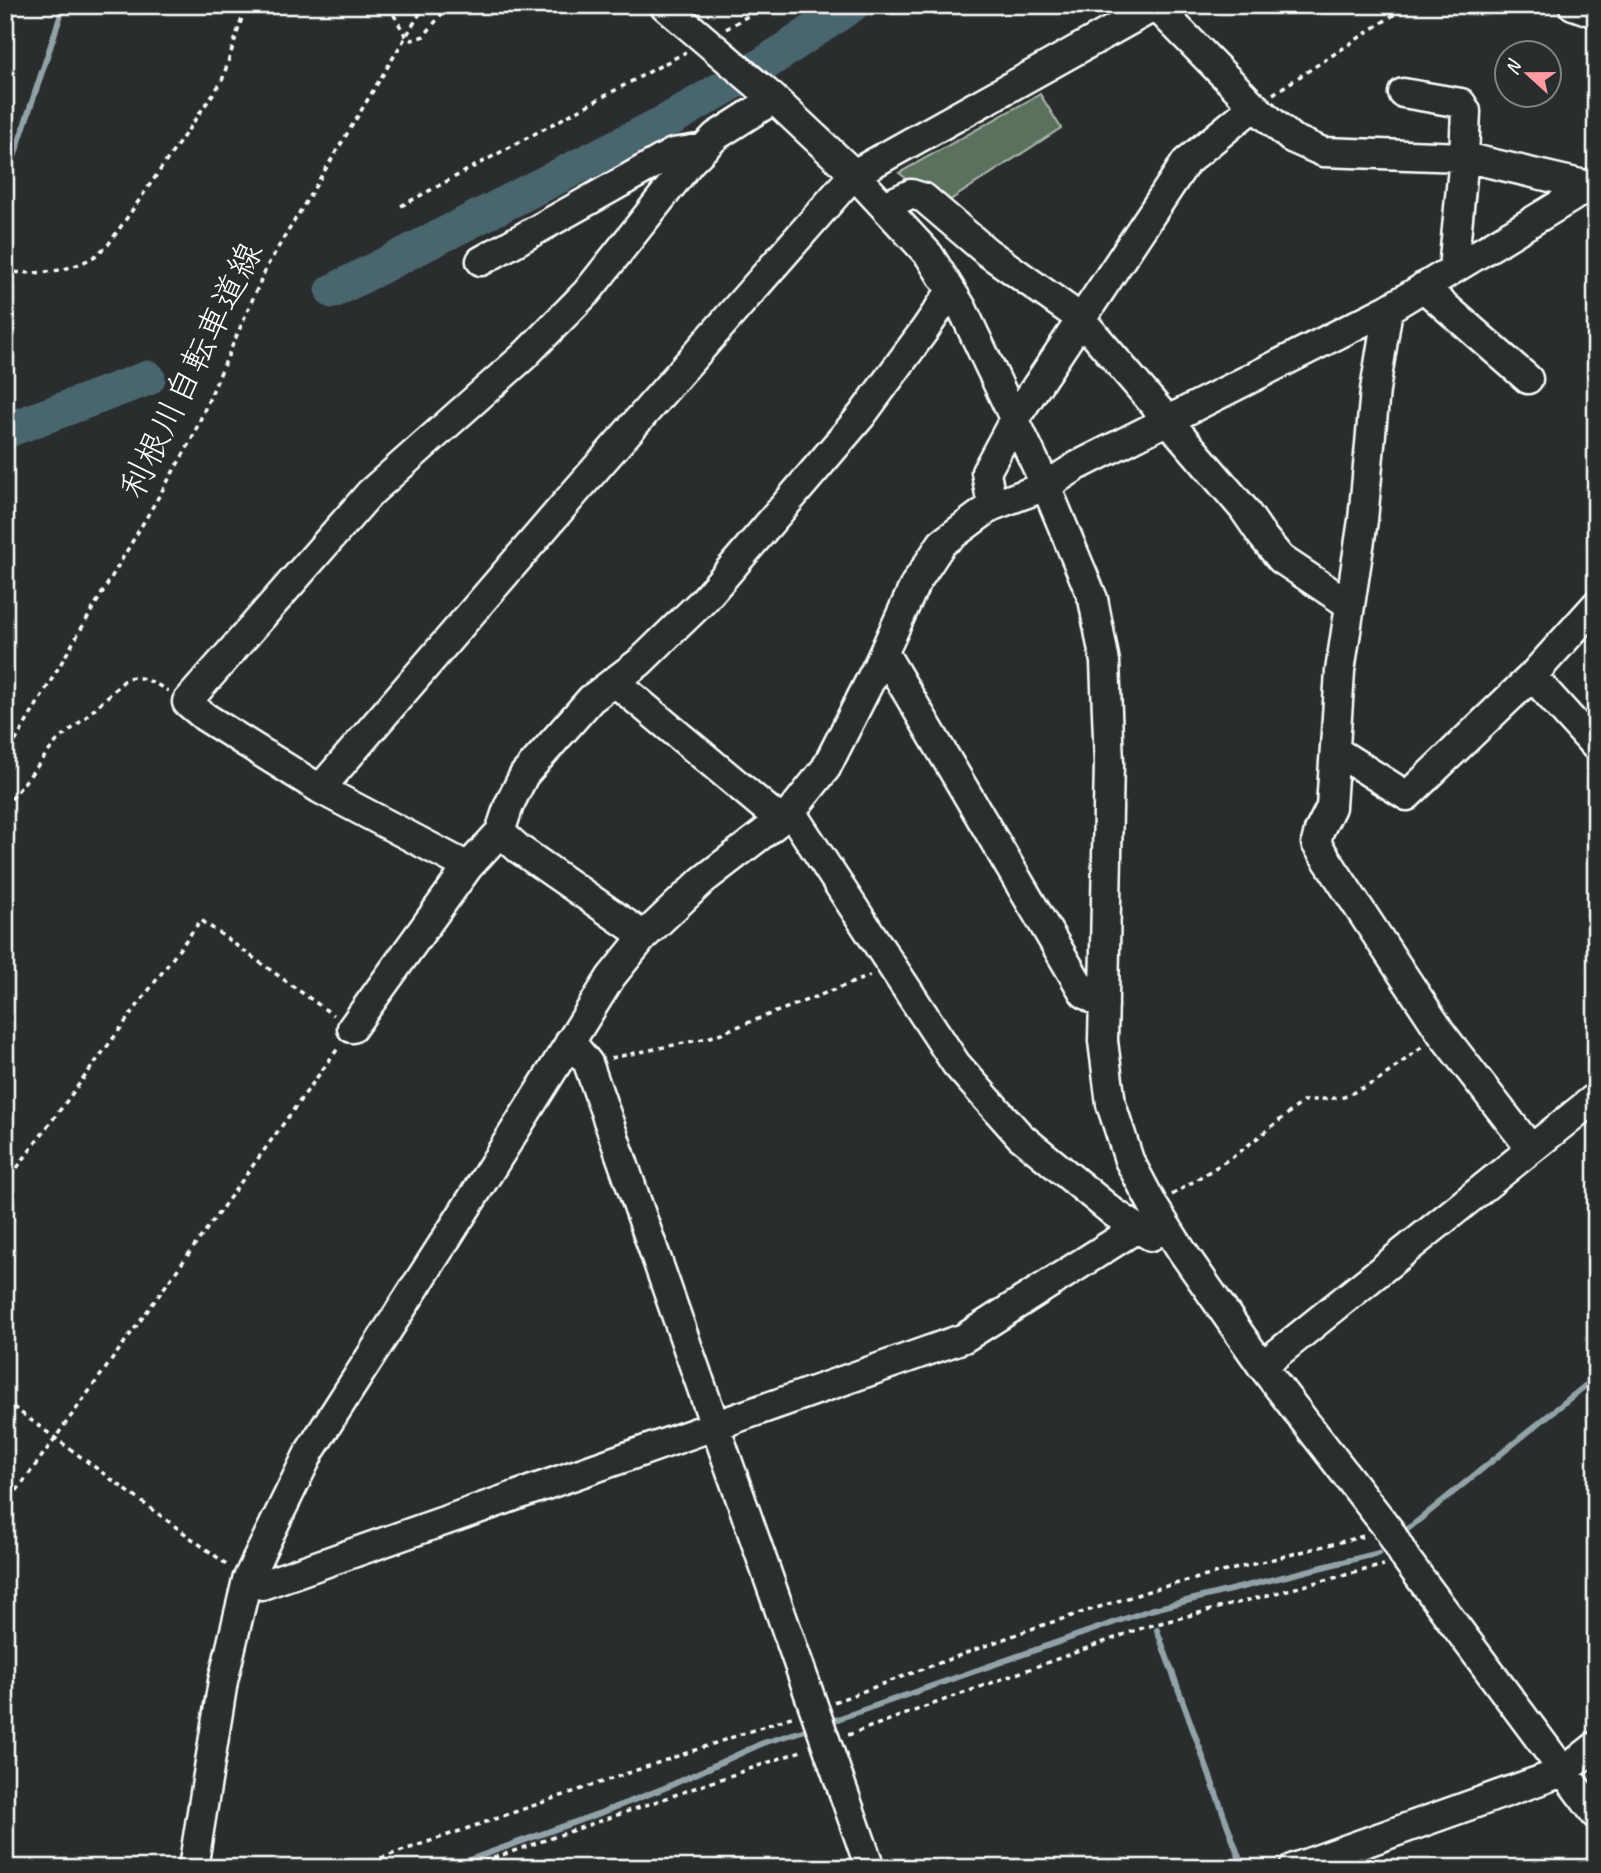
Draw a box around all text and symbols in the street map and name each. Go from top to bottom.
north arrow [1492,38,1562,108]
text: N [1500,55,1528,78]
street label: 利根川自転車道線 [109,234,273,506]

